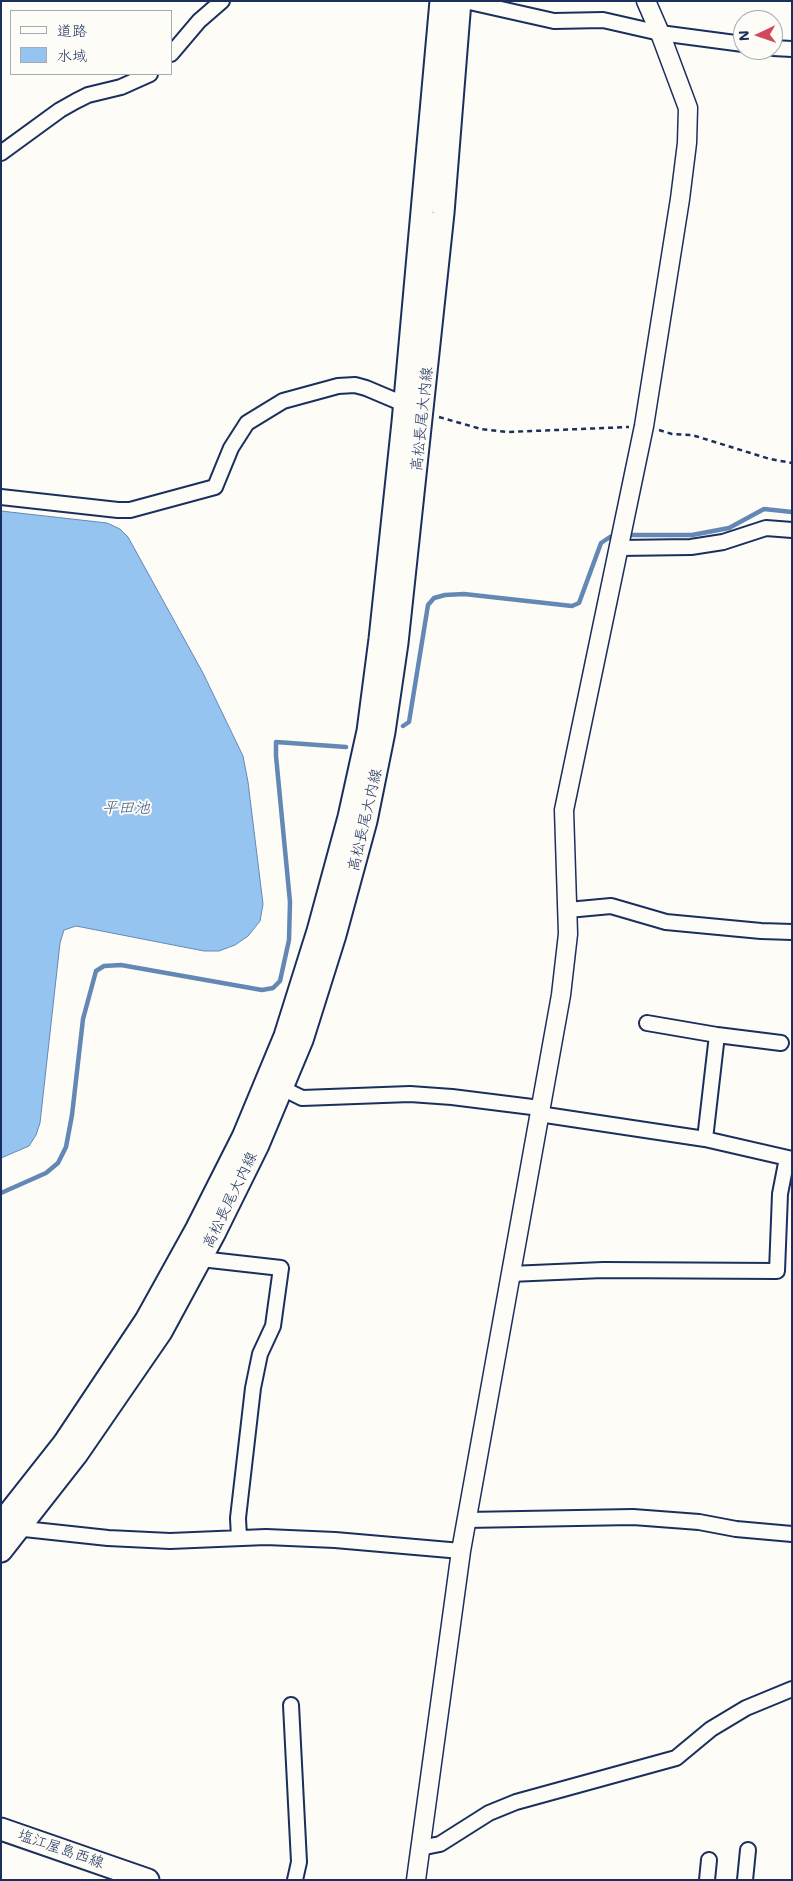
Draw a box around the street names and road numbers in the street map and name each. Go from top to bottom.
street label: 高松長尾大内線 [408,366,436,472]
street label: 高松長尾大内線 [344,767,386,873]
street label: 高松長尾大内線 [199,1149,261,1251]
street label: 塩江屋島西線 [16,1826,106,1872]

